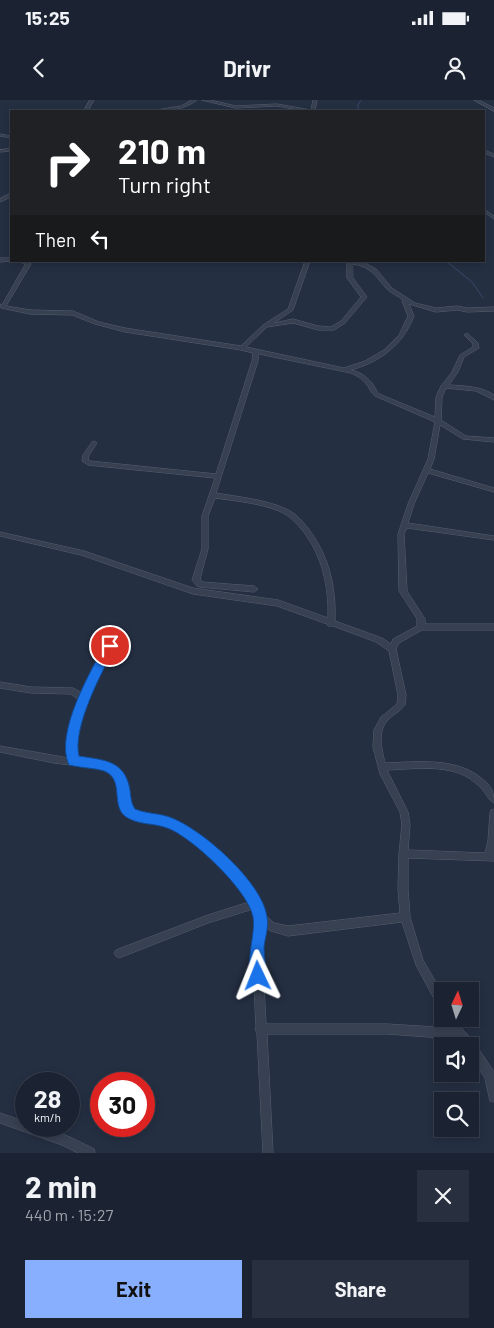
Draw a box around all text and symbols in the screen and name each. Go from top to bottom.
text: 15:25 [25,6,70,29]
icon: back [25,54,53,82]
icon: person [441,54,469,82]
text: Drivr [223,55,271,81]
text: 210 m [118,129,206,171]
icon: right [35,130,100,195]
text: Turn right [118,171,211,197]
icon: left [86,225,114,253]
text: Then [35,228,76,251]
pin [89,625,131,667]
icon: arrive [96,632,124,660]
position arrow [231,949,283,1001]
north arrow [434,982,479,1028]
map controls [434,982,479,1137]
button: sound [434,1037,479,1082]
speed limit sign: 30 [90,1072,155,1137]
text: 28 [34,1083,61,1113]
button: search [434,1092,479,1137]
text: km/h [34,1110,61,1124]
text: 2 min [25,1168,97,1204]
button: close [417,1170,469,1222]
text: 440 m · 15:27 [25,1205,113,1224]
button: Exit [25,1260,242,1318]
button: Share [252,1260,469,1318]

